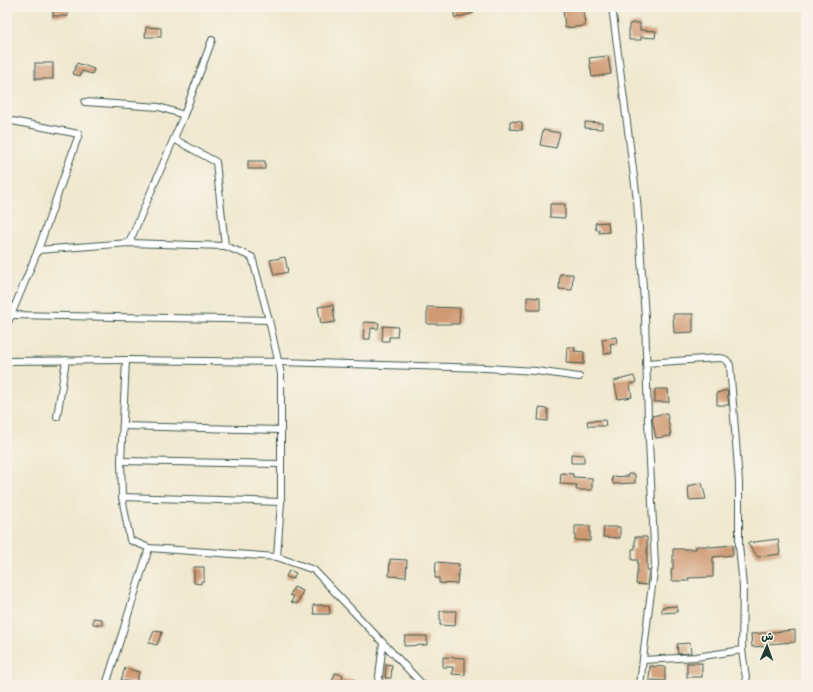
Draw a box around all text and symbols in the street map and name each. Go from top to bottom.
north arrow [747,626,787,666]
text: ش [761,630,774,643]

